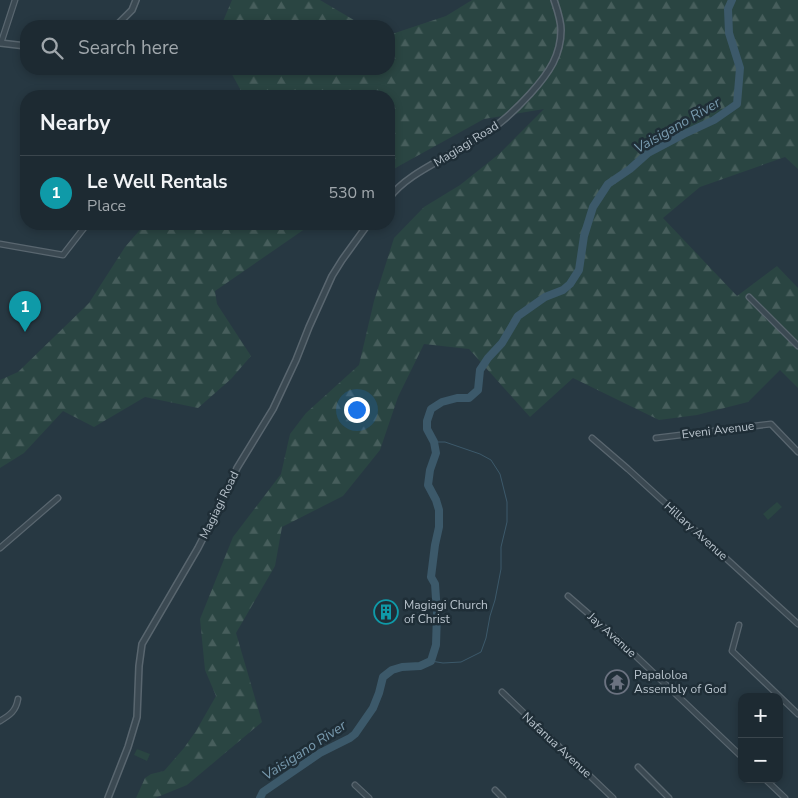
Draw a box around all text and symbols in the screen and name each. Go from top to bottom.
search box [20,20,395,75]
icon: search [38,34,66,62]
text: Search here [78,35,179,61]
water label: Vaisigano River [631,93,725,158]
text: Nearby [40,109,110,137]
street label: Magiagi Road [431,118,501,170]
text: Le Well Rentals [87,169,228,195]
text: 1 [51,182,61,204]
text: 530 m [328,182,375,204]
text: Place [87,195,126,217]
pin: 1 [9,291,41,332]
your location [344,397,370,423]
street label: Eveni Avenue [681,418,755,442]
street label: Magiagi Road [196,468,242,542]
street label: Hillary Avenue [661,498,731,564]
place label: Magiagi Church of Christ [404,597,488,627]
building icon: Magiagi Church of Christ [373,599,399,625]
street label: Jay Avenue [584,608,640,661]
place label: Papaloloa Assembly of God [634,667,727,697]
temple icon: Papaloloa Assembly of God [604,669,630,695]
map controls [738,693,783,783]
button: + [738,693,783,738]
street label: Nafanua Avenue [519,709,595,781]
water label: Vaisigano River [259,716,351,785]
button: − [738,738,783,783]

